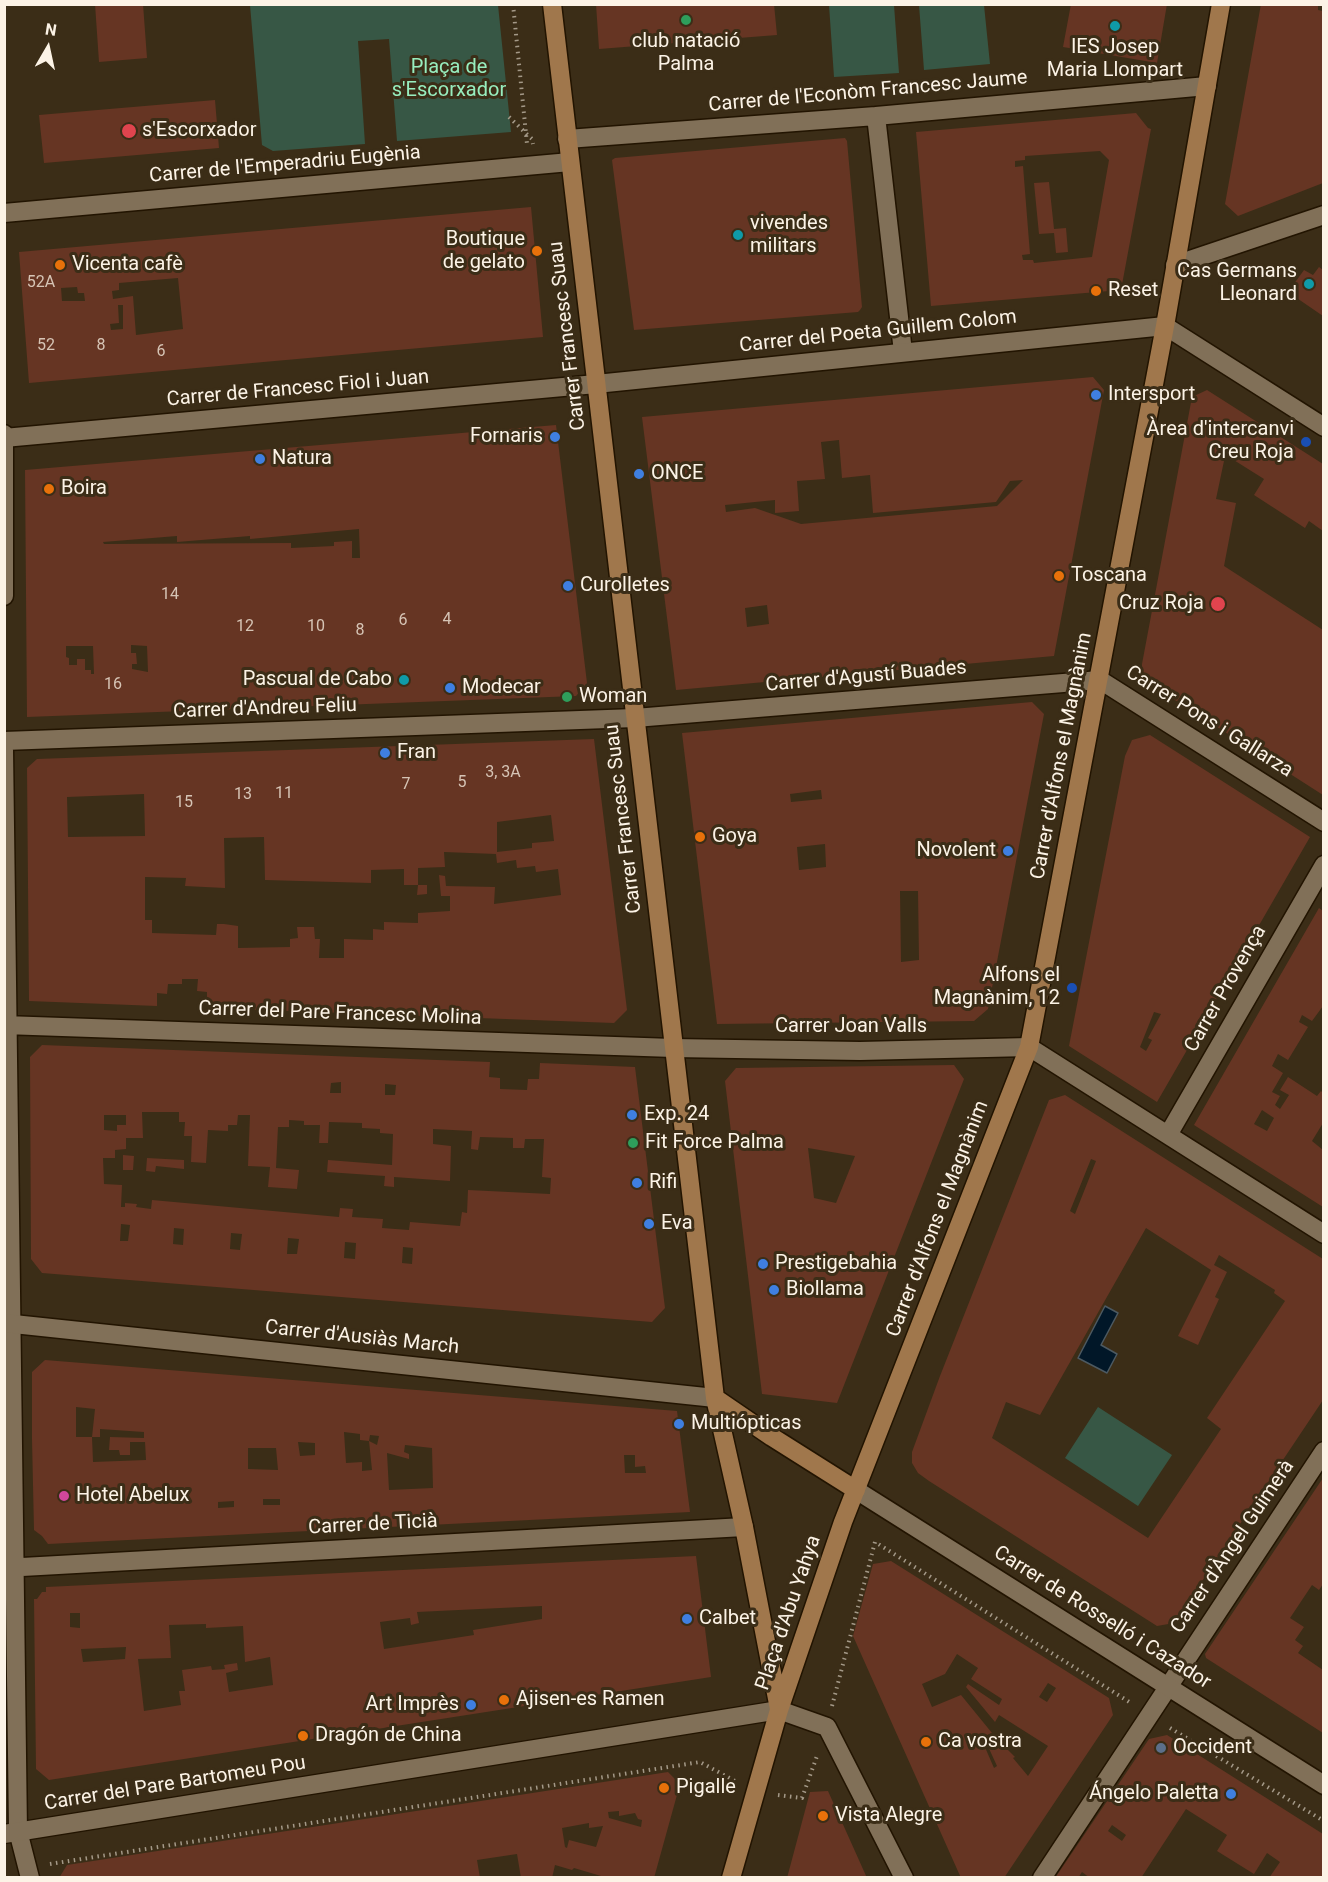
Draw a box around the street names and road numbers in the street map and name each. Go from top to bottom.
street label: Carrer de l'Econòm Francesc Jaume [708,66,1028,118]
street label: Carrer de l'Emperadriu Eugènia [148,141,422,189]
street label: Carrer Francesc Suau [544,240,592,432]
street label: Carrer del Poeta Guillem Colom [738,305,1018,359]
street label: Carrer de Francesc Fiol i Juan [166,366,430,412]
street label: Carrer d'Alfons el Magnànim [1026,630,1098,882]
street label: Carrer d'Agustí Buades [764,656,968,698]
street label: Carrer Pons i Gallarza [1121,661,1297,783]
street label: Carrer d'Andreu Feliu [173,694,357,724]
street label: Carrer Francesc Suau [600,723,648,915]
street label: Carrer Provença [1180,921,1272,1057]
street label: Carrer del Pare Francesc Molina [198,997,482,1031]
street label: Carrer Joan Valls [775,1015,927,1039]
street label: Carrer d'Alfons el Magnànim [882,1097,994,1341]
street label: Carrer d'Ausiàs March [264,1316,460,1360]
street label: Carrer d'Àngel Guimerà [1166,1456,1300,1638]
street label: Carrer de Ticià [308,1510,438,1540]
street label: Plaça d'Abu Yahya [751,1533,827,1693]
street label: Carrer de Rosselló i Cazador [989,1541,1215,1695]
street label: Carrer del Pare Bartomeu Pou [43,1751,307,1817]

